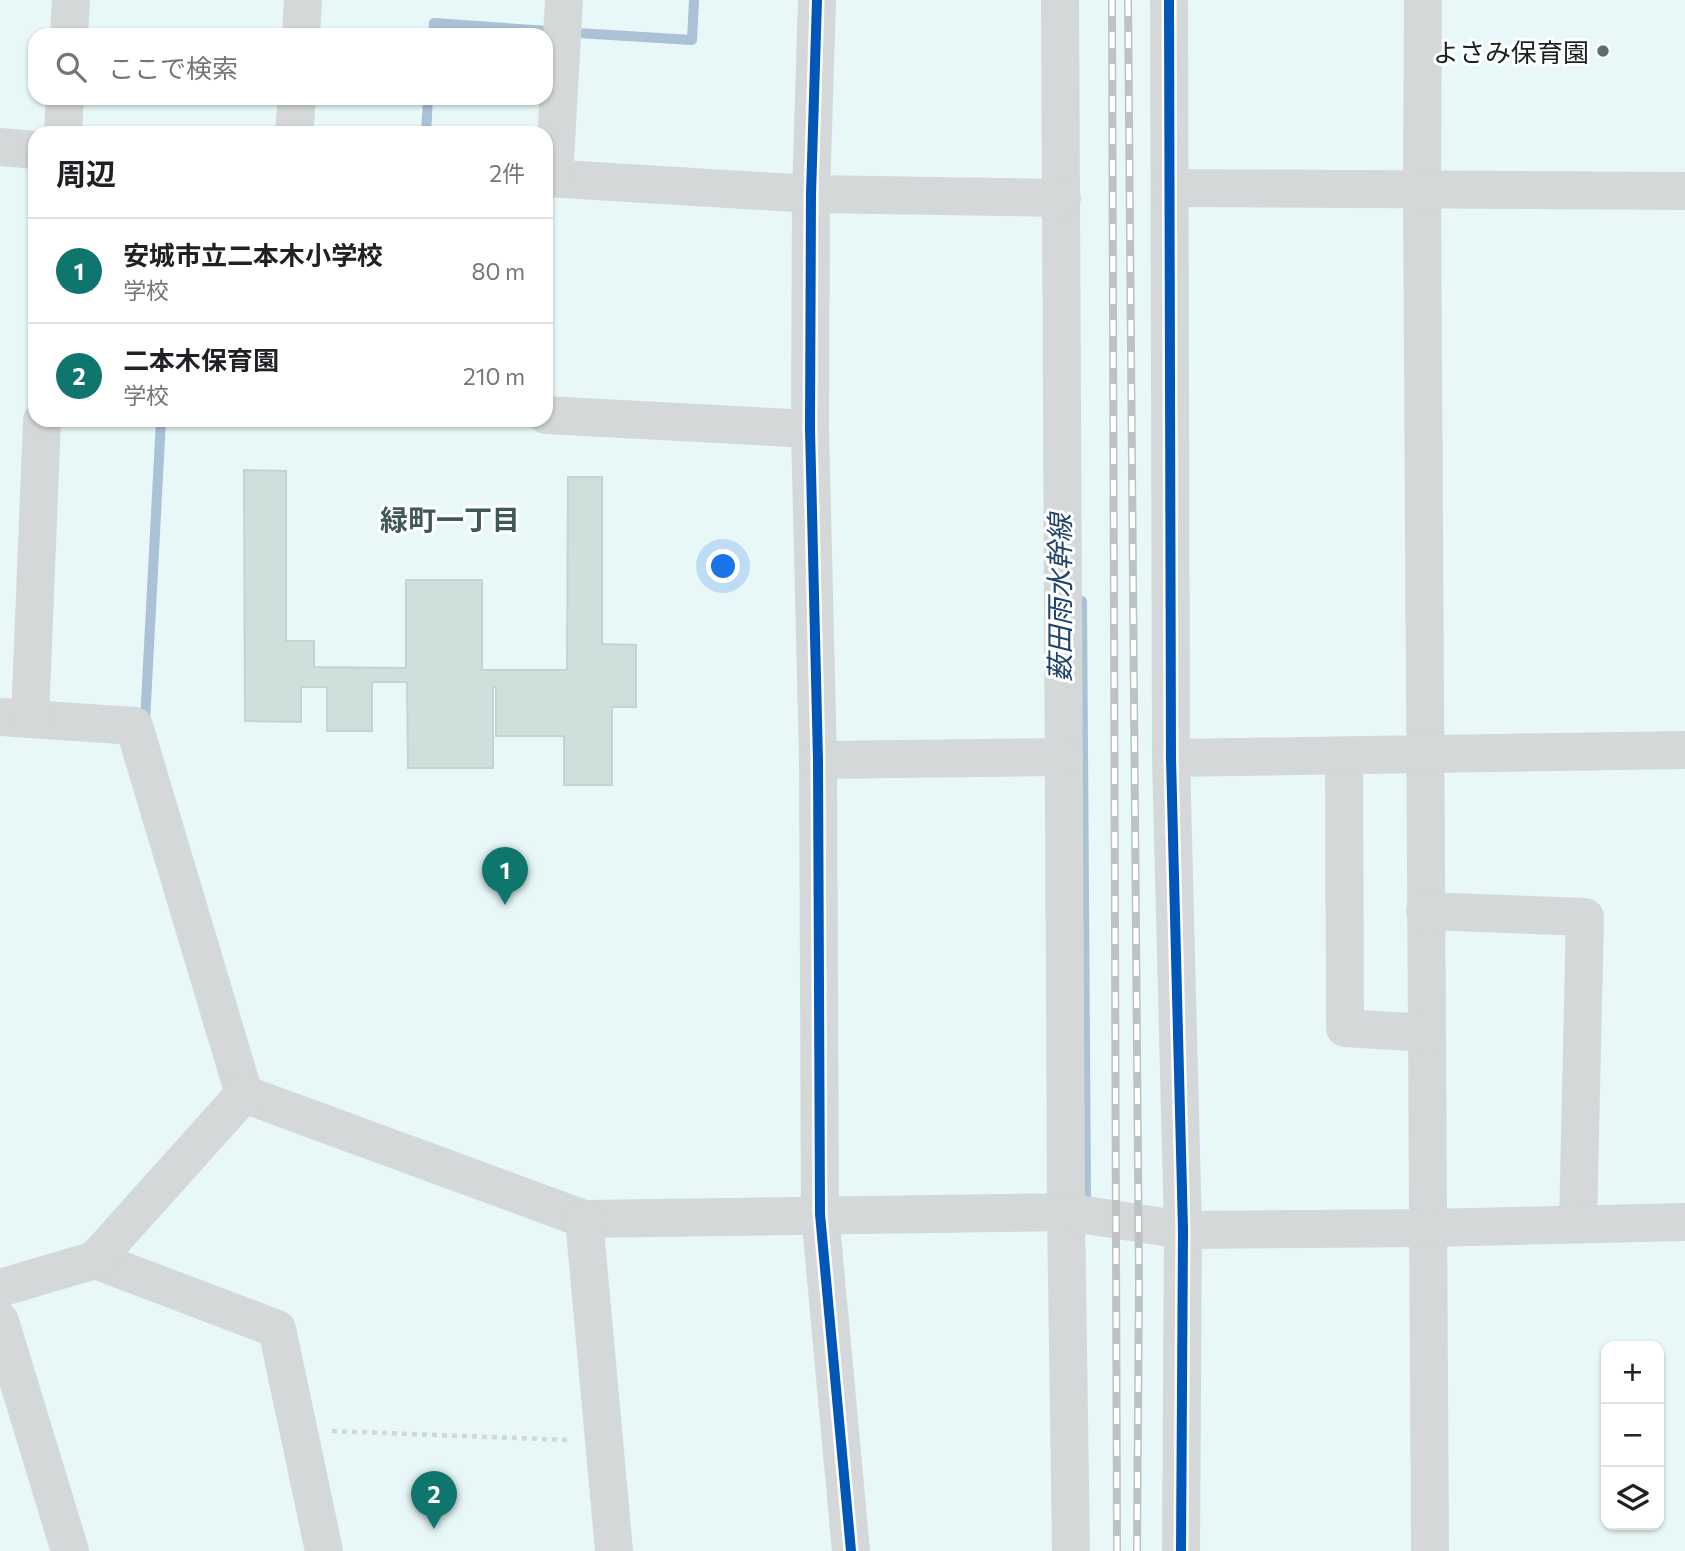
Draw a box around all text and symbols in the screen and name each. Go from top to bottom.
search box [28,28,553,105]
place label: よさみ保育園 [1433,36,1589,67]
marker: よさみ保育園 [1595,43,1611,59]
icon: search [52,48,90,86]
text: ここで検索 [108,52,238,83]
text: 周辺 [56,154,116,191]
text: 2件 [489,159,525,187]
text: 安城市立二本木小学校 [123,239,383,270]
text: 1 [74,257,84,285]
text: 80 m [472,257,525,285]
text: 学校 [123,276,169,304]
text: 二本木保育園 [123,344,279,375]
text: 2 [72,362,86,390]
text: 210 m [463,362,525,390]
text: 学校 [123,381,169,409]
district label: 緑町一丁目 [380,502,520,536]
water label: 薮田雨水幹線 [1042,511,1076,682]
your location [706,549,740,583]
pin: 1 [482,847,528,905]
map controls [1601,1341,1664,1530]
button: + [1601,1341,1664,1404]
button: − [1601,1404,1664,1467]
button: layers [1601,1467,1664,1530]
pin: 2 [411,1471,457,1529]

